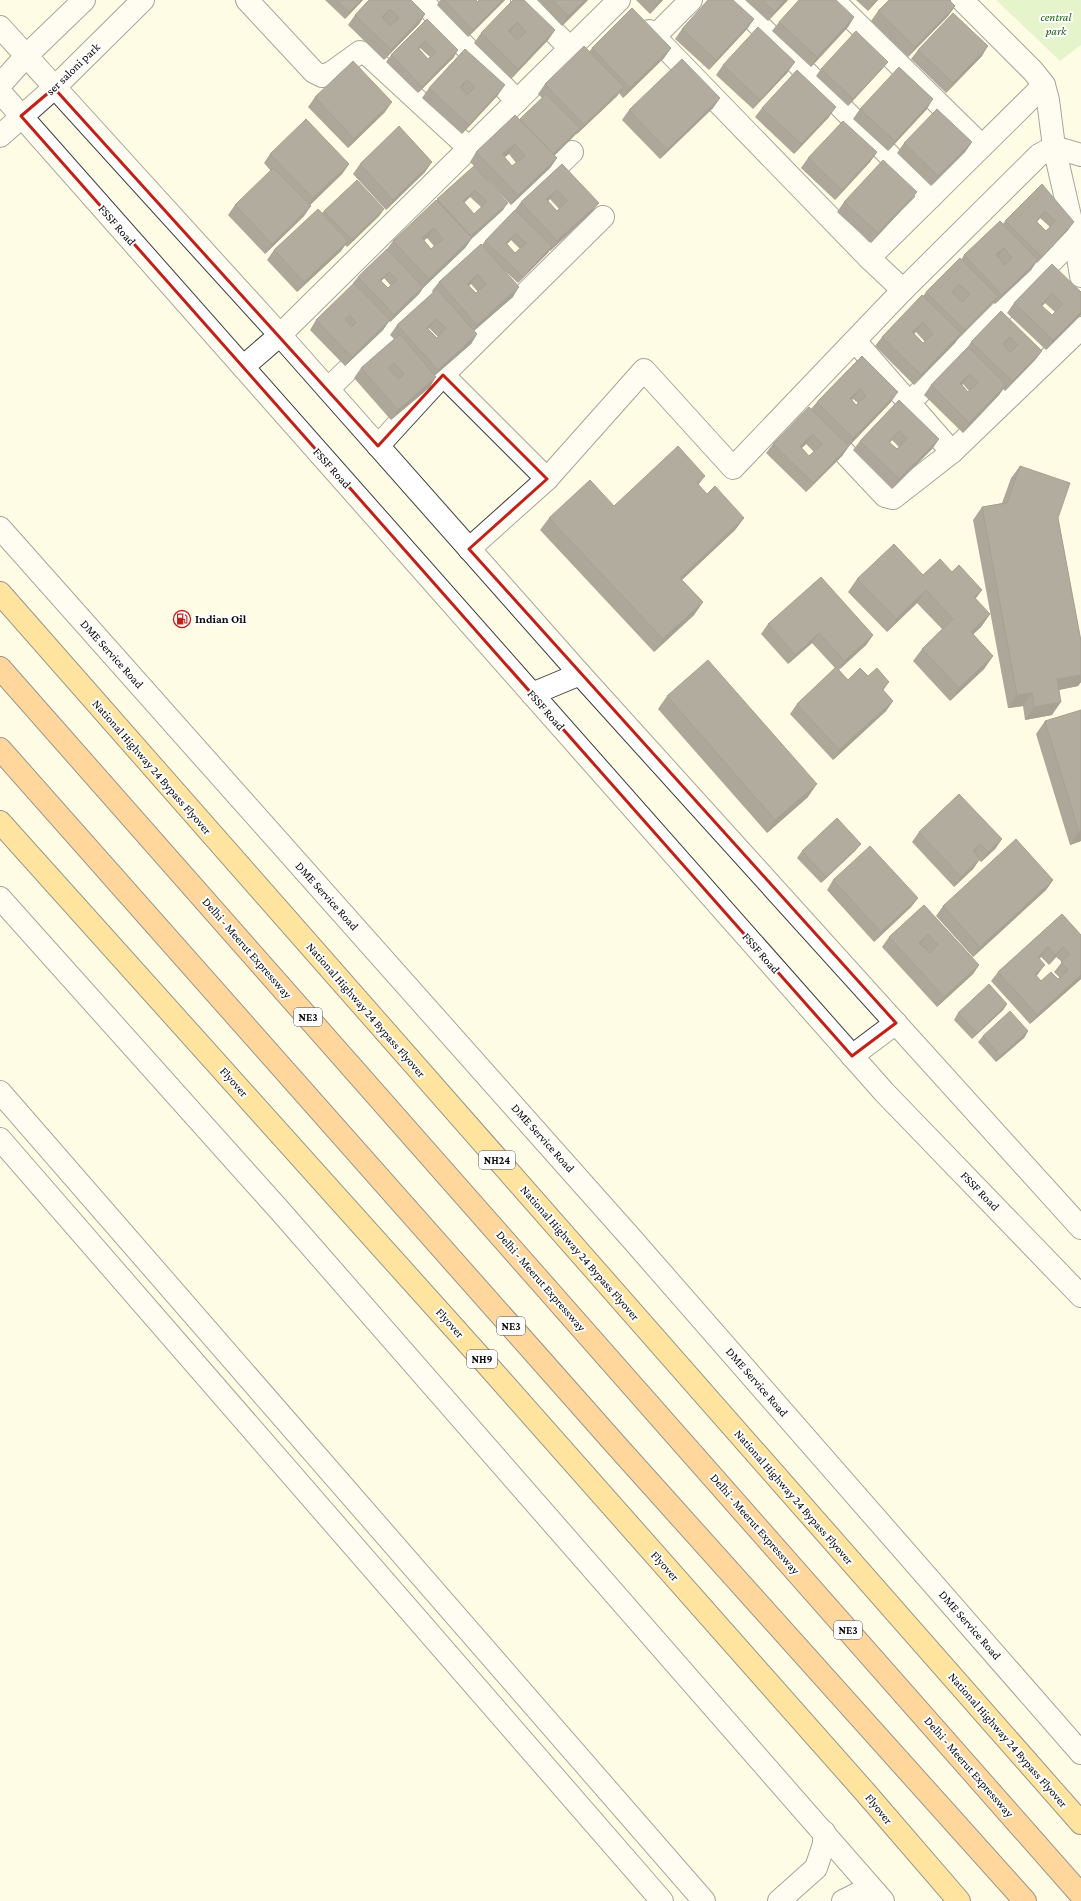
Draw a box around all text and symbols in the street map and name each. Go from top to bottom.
park label: central park [1041,10,1073,38]
street label: ser saloni park [43,40,103,98]
street label: FSSF Road [95,202,139,249]
street label: FSSF Road [310,445,354,492]
fuel station icon: Indian Oil [172,609,192,629]
place label: Indian Oil [195,612,247,626]
street label: DME Service Road [78,617,147,692]
street label: FSSF Road [524,687,568,734]
street label: National Highway 24 Bypass Flyover [90,697,215,838]
street label: DME Service Road [293,859,362,934]
street label: Delhi - Meerut Expressway [199,895,295,1002]
street label: FSSF Road [739,930,783,977]
street label: National Highway 24 Bypass Flyover [304,940,429,1081]
road number: NE3 [294,1008,322,1026]
street label: Flyover [217,1064,252,1100]
street label: DME Service Road [509,1101,578,1176]
road number: NH24 [479,1151,515,1169]
street label: FSSF Road [958,1168,1003,1214]
street label: National Highway 24 Bypass Flyover [518,1183,643,1324]
street label: Delhi - Meerut Expressway [493,1228,589,1335]
street label: Flyover [433,1305,468,1341]
road number: NE3 [497,1317,525,1335]
street label: DME Service Road [723,1344,791,1420]
road number: NH9 [467,1350,497,1368]
street label: National Highway 24 Bypass Flyover [732,1427,857,1568]
street label: Delhi - Meerut Expressway [707,1471,803,1578]
street label: Flyover [648,1548,683,1584]
street label: DME Service Road [936,1587,1004,1663]
road number: NE3 [834,1621,862,1639]
street label: National Highway 24 Bypass Flyover [946,1670,1071,1811]
street label: Delhi - Meerut Expressway [921,1714,1017,1821]
street label: Flyover [862,1791,896,1828]

